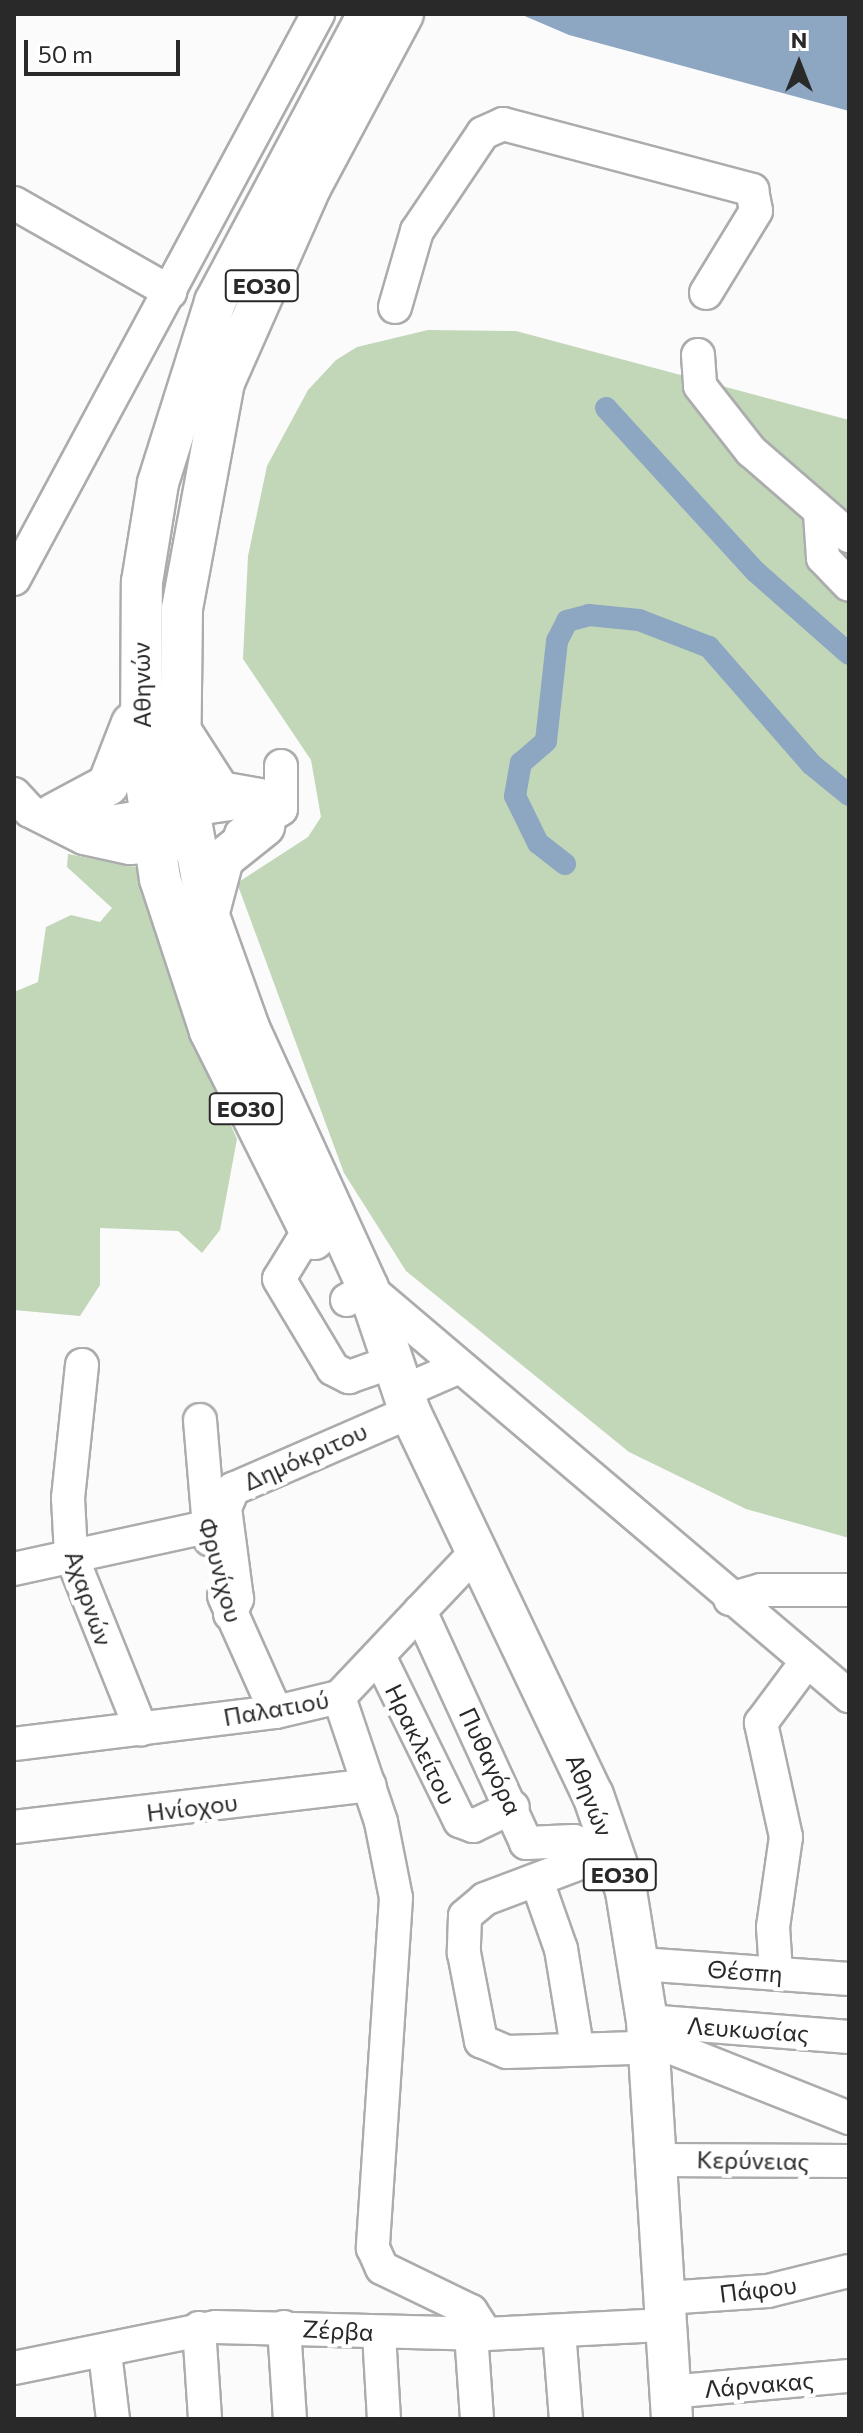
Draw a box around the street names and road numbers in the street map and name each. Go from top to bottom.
road number: ΕΟ30 [224,268,300,304]
street label: Αθηνών [126,642,156,728]
road number: ΕΟ30 [208,1091,284,1127]
street label: Δημόκριτου [239,1416,371,1496]
street label: Φρυνίχου [193,1514,249,1626]
street label: Αχαρνών [59,1547,119,1649]
street label: Ηρακλείτου [379,1679,463,1809]
street label: Παλατιού [221,1685,331,1731]
street label: Πυθαγόρα [454,1703,528,1819]
street label: Αθηνών [561,1750,619,1840]
street label: Ηνίοχου [145,1787,239,1827]
road number: ΕΟ30 [582,1857,658,1893]
street label: Θέσπη [706,1954,784,1988]
street label: Λευκωσίας [686,2010,810,2048]
street label: Κερύνειας [696,2145,810,2175]
street label: Πάφου [718,2270,798,2308]
street label: Ζέρβα [302,2314,374,2346]
street label: Λάρνακας [703,2365,815,2403]

